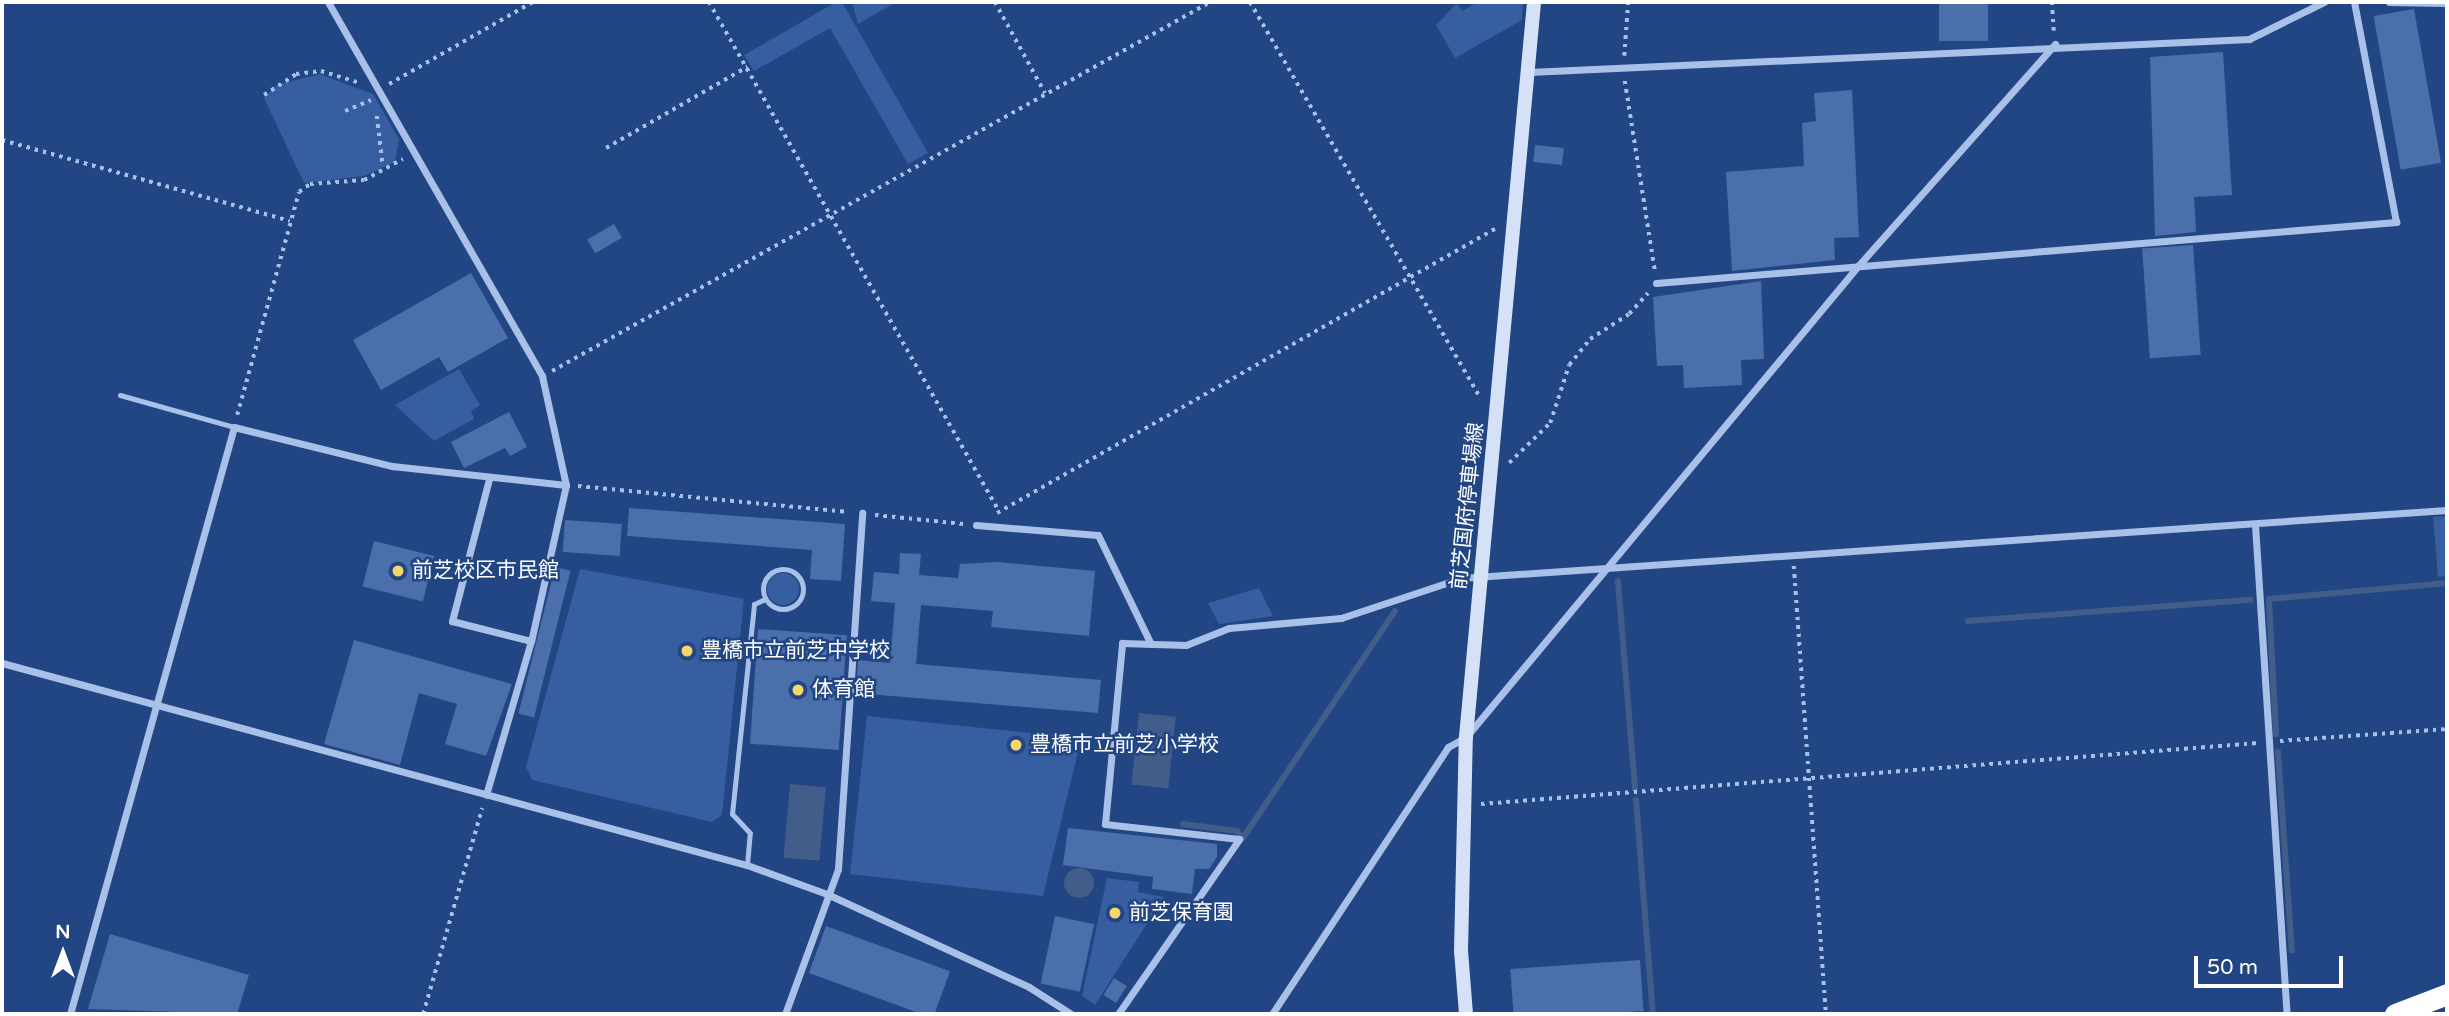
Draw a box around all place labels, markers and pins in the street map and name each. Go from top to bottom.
place label: 前芝校区市民館 [412,558,559,584]
marker: 前芝校区市民館 [390,563,406,579]
place label: 豊橋市立前芝中学校 [701,638,890,664]
marker: 豊橋市立前芝中学校 [679,643,695,659]
place label: 体育館 [812,677,875,703]
marker: 体育館 [790,682,806,698]
place label: 豊橋市立前芝小学校 [1030,732,1219,758]
marker: 豊橋市立前芝小学校 [1008,737,1024,753]
place label: 前芝保育園 [1129,900,1234,926]
marker: 前芝保育園 [1107,905,1123,921]

